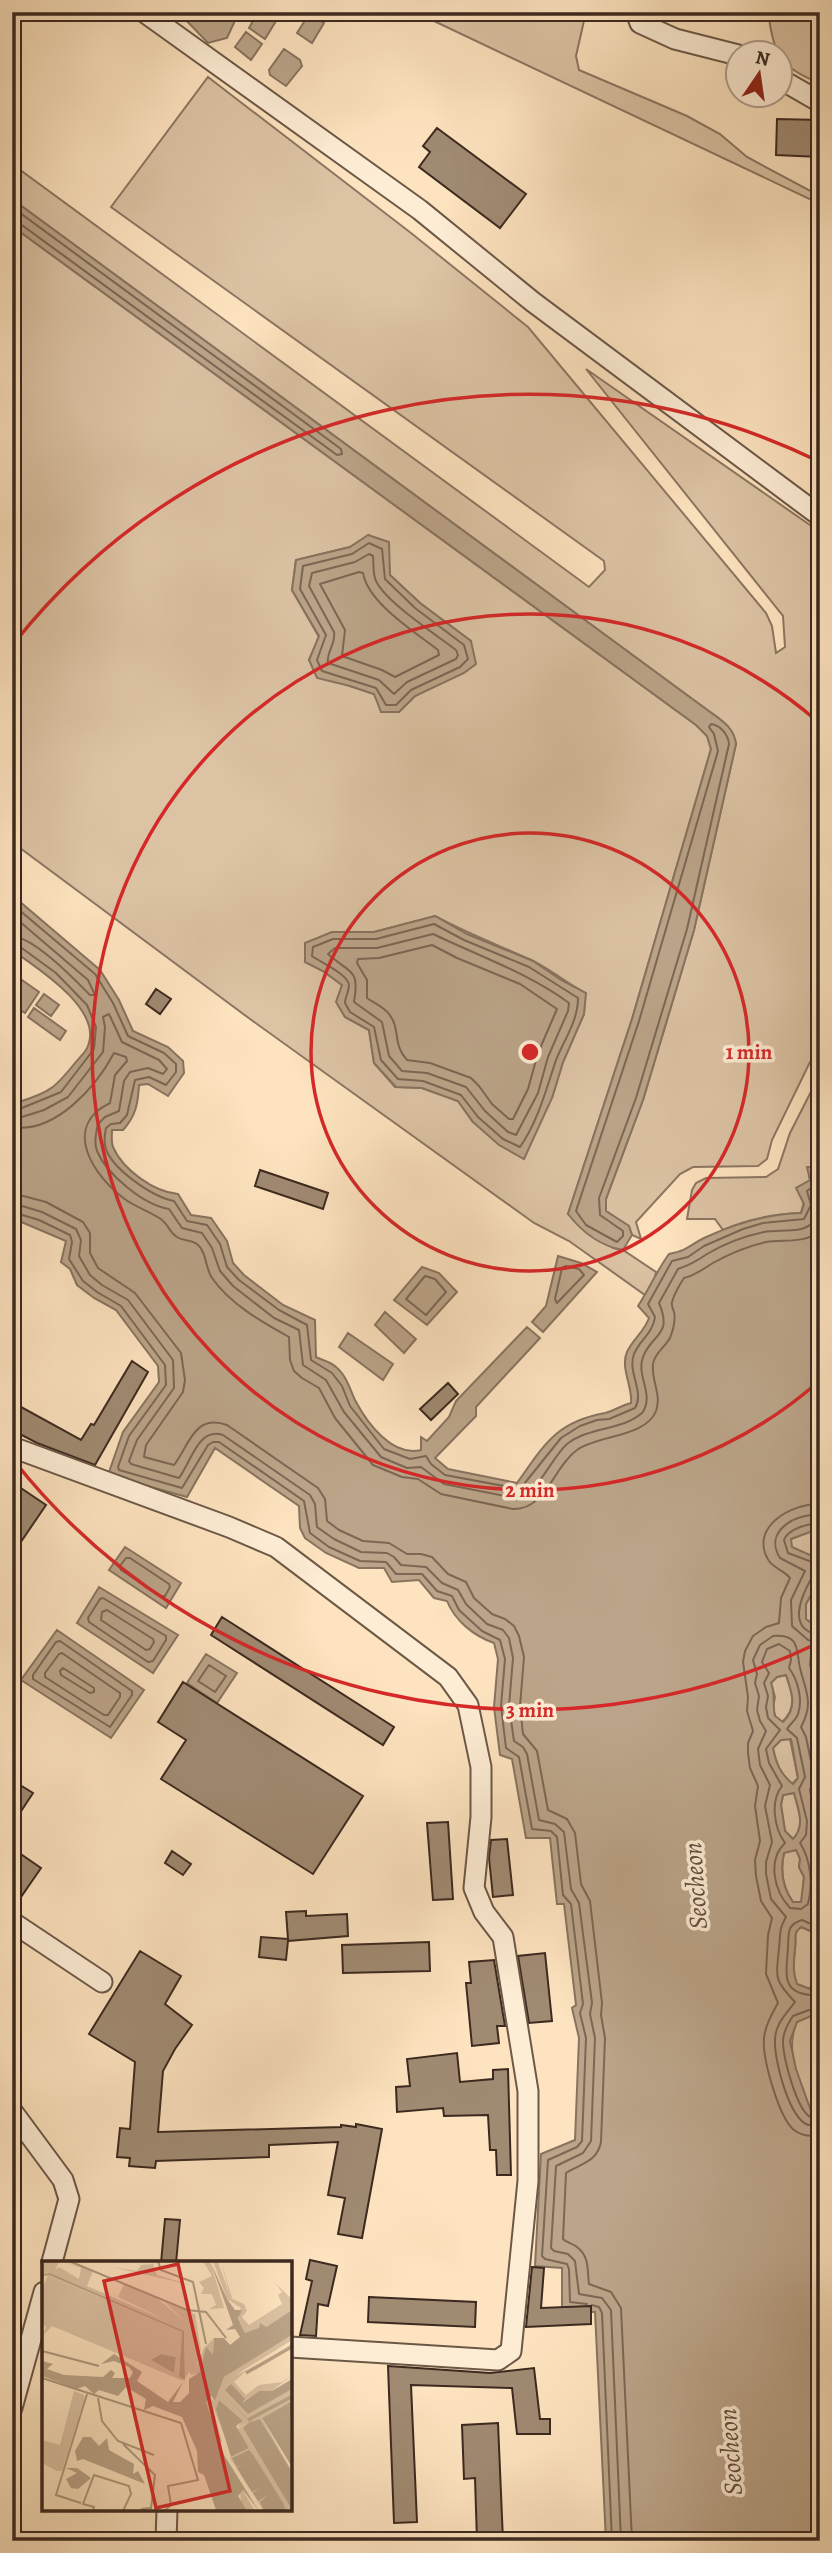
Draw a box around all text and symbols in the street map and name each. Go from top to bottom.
north arrow [724,38,794,108]
text: N [753,44,772,73]
text: 1 min [726,1038,773,1066]
centre of rings [518,1040,542,1064]
text: 2 min [505,1476,555,1504]
text: 3 min [506,1696,554,1724]
water label: Seocheon [675,1841,716,1931]
inset map [42,2261,292,2511]
water label: Seocheon [710,2407,751,2497]

